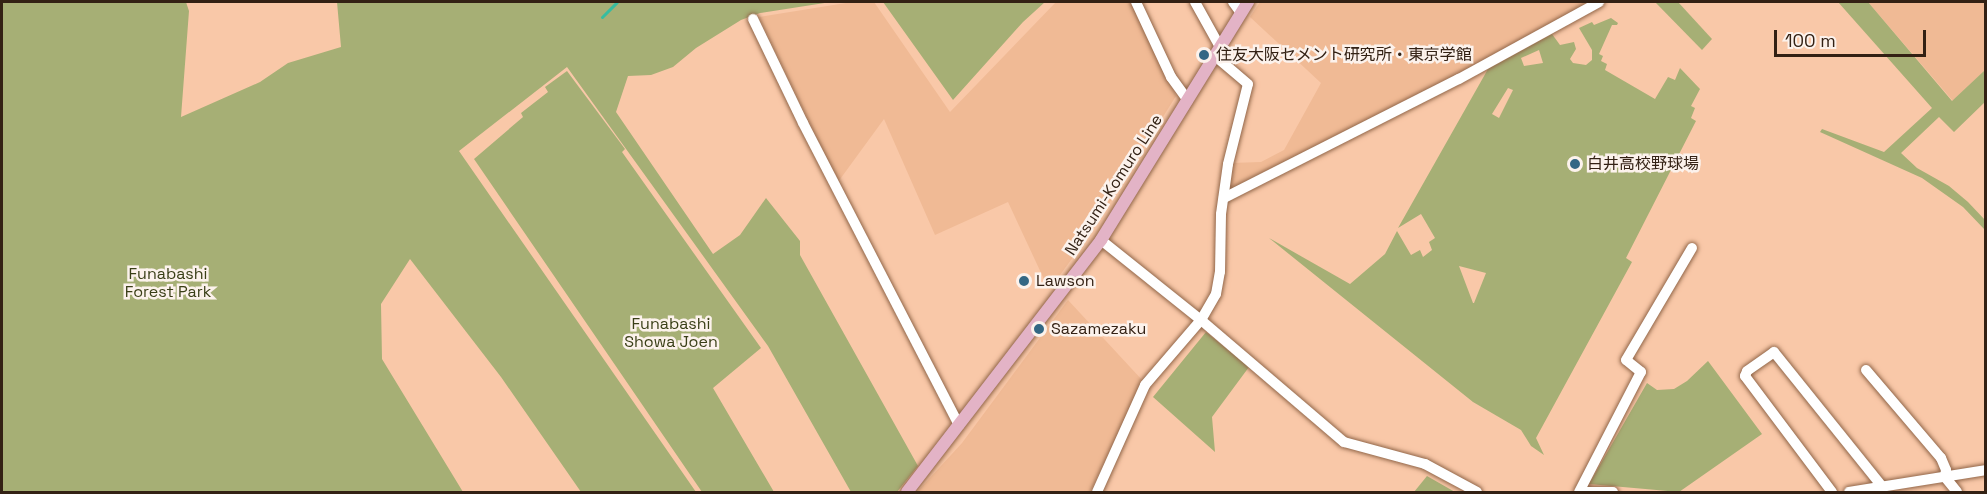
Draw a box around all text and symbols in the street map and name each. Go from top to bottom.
scale bar [1777,18,1928,56]
text: 100 m [1785,29,1836,52]
place label: 住友大阪セメント研究所・東京学館 [1216,45,1472,65]
marker: 住友大阪セメント研究所・東京学館 [1197,48,1211,62]
street label: Natsumi-Komuro Line [1061,111,1167,259]
place label: 白井高校野球場 [1587,154,1699,174]
marker: 白井高校野球場 [1568,157,1582,171]
park label: Funabashi Forest Park [125,264,211,302]
place label: Lawson [1036,271,1095,291]
marker: Lawson [1017,274,1031,288]
park label: Funabashi Showa Joen [624,314,718,352]
place label: Sazamezaku [1051,319,1146,339]
marker: Sazamezaku [1032,322,1046,336]

